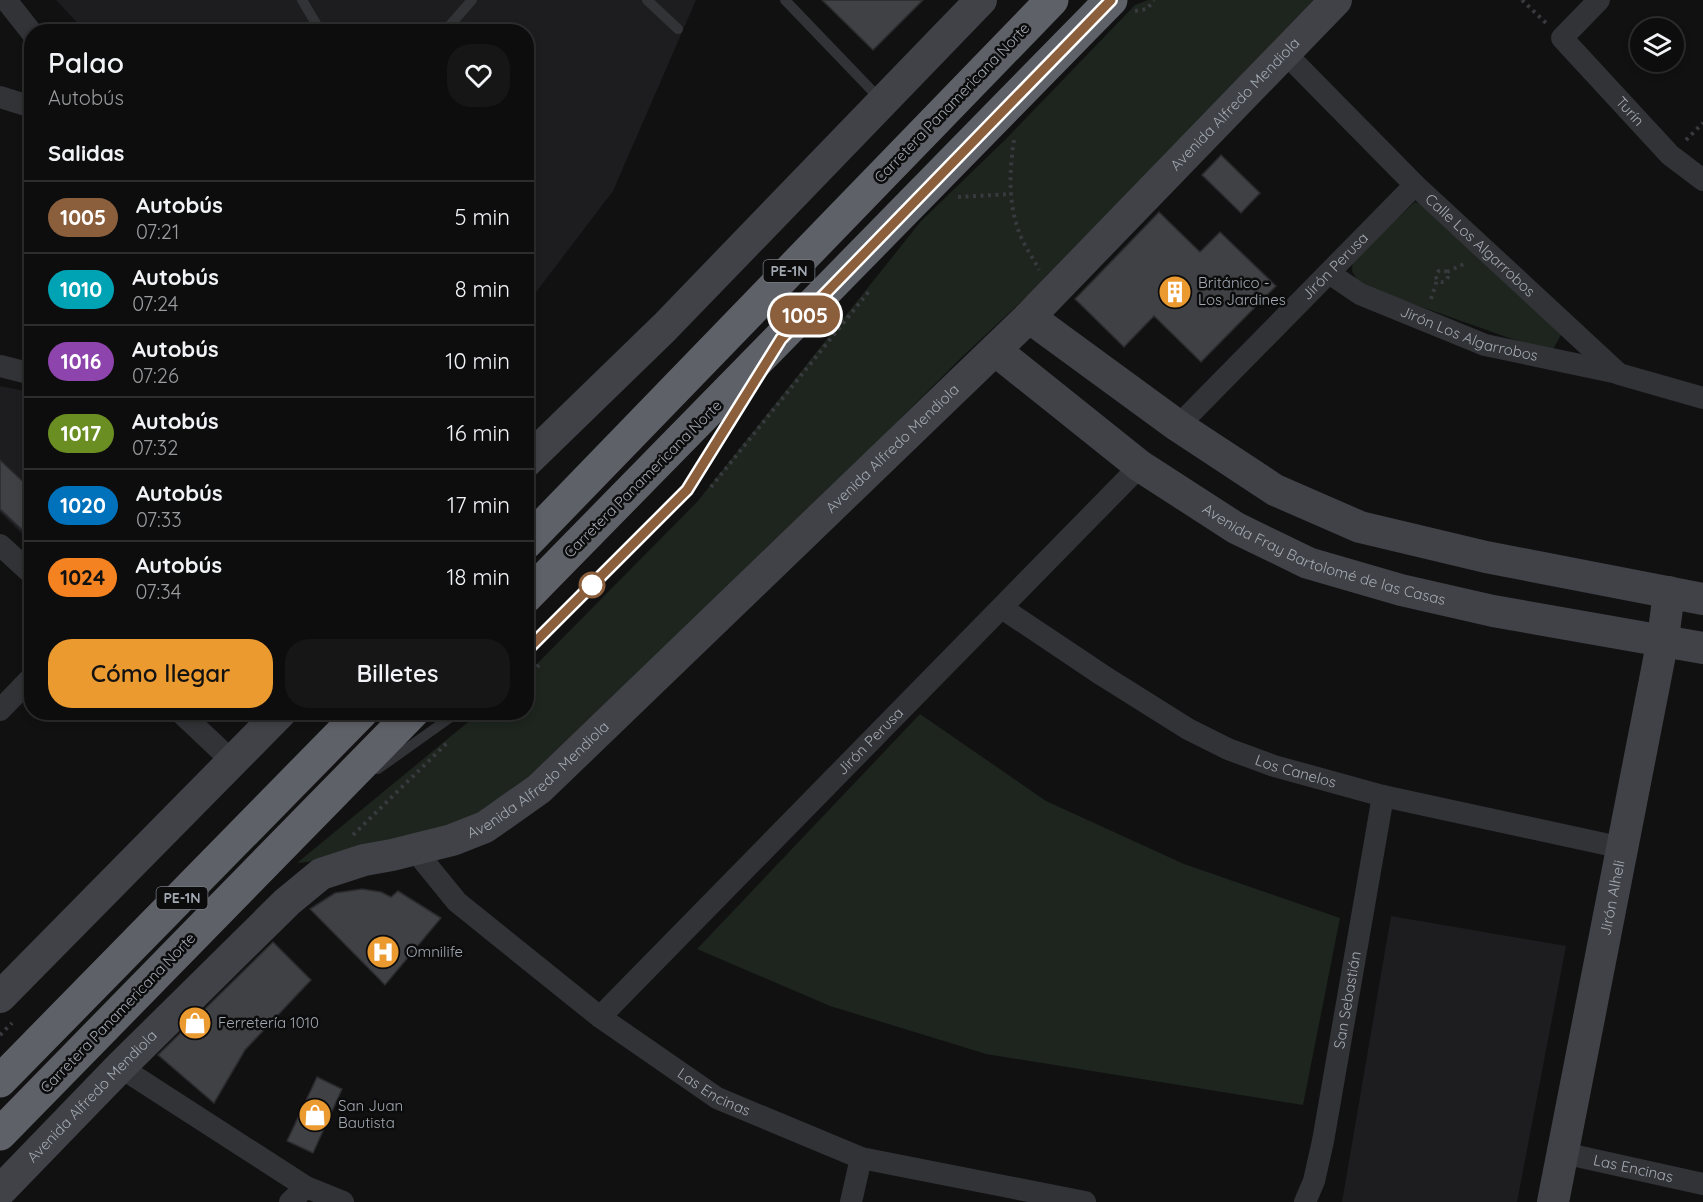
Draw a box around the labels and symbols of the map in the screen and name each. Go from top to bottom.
street label: Carretera Panamericana Norte [870,18,1033,187]
street label: Avenida Alfredo Mendiola [1166,33,1304,174]
street label: Turín [1612,92,1649,130]
street label: Calle Los Algarrobos [1421,189,1539,301]
street label: Jirón Perusa [1297,228,1372,304]
road number: PE-1N [764,260,814,282]
place label: Británico - Los Jardines [1198,273,1286,309]
building icon: Británico - Los Jardines [1157,274,1193,310]
line badge: 1005 [763,296,847,334]
street label: Jirón Los Algarrobos [1398,301,1540,365]
street label: Avenida Alfredo Mendiola [821,380,963,517]
street label: Carretera Panamericana Norte [560,396,726,562]
street label: Avenida Fray Bartolomé de las Casas [1199,499,1447,609]
unlabelled marker [579,572,605,598]
street label: Jirón Perusa [832,703,907,779]
street label: Avenida Alfredo Mendiola [464,717,613,842]
street label: Los Canelos [1253,750,1339,792]
street label: Jirón Alheli [1595,858,1629,937]
road number: PE-1N [156,887,207,909]
street label: Carretera Panamericana Norte [36,928,199,1097]
hospital icon: Omnilife [365,934,401,970]
place label: Omnilife [406,942,463,961]
street label: San Sebastián [1329,950,1365,1050]
shop icon: Ferretería 1010 [177,1005,213,1041]
place label: Ferretería 1010 [218,1013,319,1032]
street label: Avenida Alfredo Mendiola [23,1026,161,1166]
street label: Las Encinas [674,1064,753,1120]
place label: San Juan Bautista [338,1096,403,1132]
shop icon: San Juan Bautista [297,1097,333,1133]
street label: Las Encinas [1592,1150,1675,1186]

